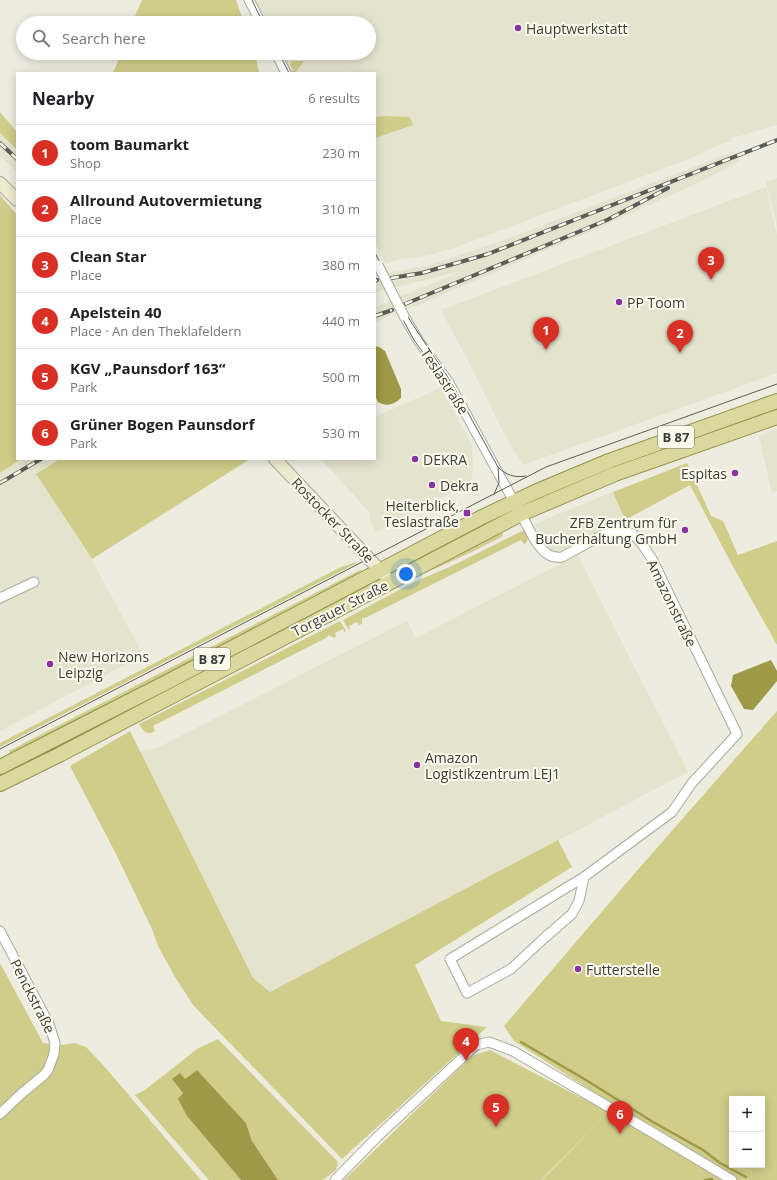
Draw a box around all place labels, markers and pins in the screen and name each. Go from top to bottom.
place label: Hauptwerkstatt [526,19,627,38]
marker: Hauptwerkstatt [513,23,523,33]
pin: 3 [698,247,724,280]
place label: PP Toom [627,293,685,312]
marker: PP Toom [614,297,624,307]
pin: 1 [533,317,559,350]
pin: 2 [667,320,693,353]
place label: DEKRA [423,450,467,469]
marker: DEKRA [410,454,420,464]
place label: Espitas [681,464,727,483]
marker: Espitas [730,468,740,478]
place label: Dekra [440,476,479,495]
marker: Dekra [427,480,437,490]
place label: Heiterblick, Teslastraße [384,496,459,531]
marker: Heiterblick, Teslastraße [462,508,472,518]
place label: ZFB Zentrum für Bucherhaltung GmbH [535,513,677,548]
marker: ZFB Zentrum für Bucherhaltung GmbH [680,525,690,535]
place label: New Horizons Leipzig [58,647,149,682]
marker: New Horizons Leipzig [45,659,55,669]
place label: Amazon Logistikzentrum LEJ1 [425,748,560,783]
marker: Amazon Logistikzentrum LEJ1 [412,760,422,770]
place label: Futterstelle [586,960,660,979]
marker: Futterstelle [573,964,583,974]
pin: 4 [453,1028,479,1061]
pin: 5 [483,1094,509,1127]
pin: 6 [607,1101,633,1134]

